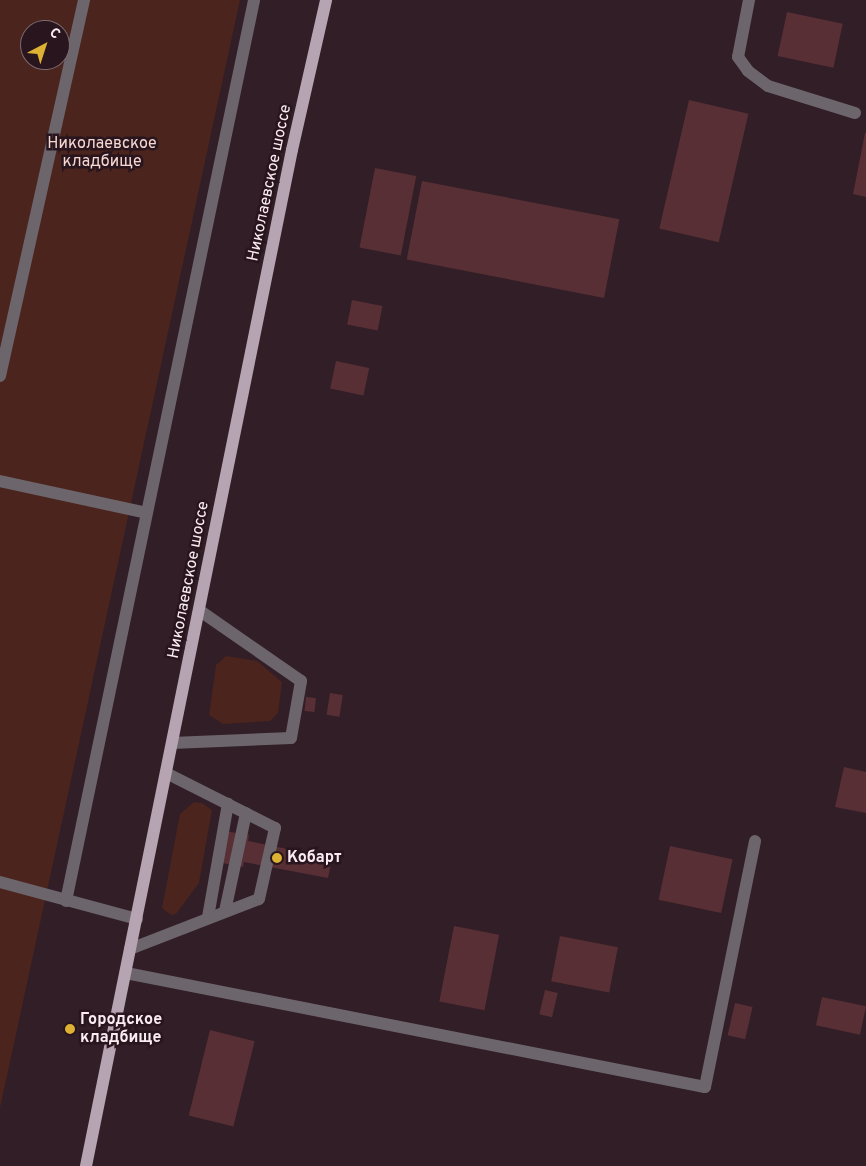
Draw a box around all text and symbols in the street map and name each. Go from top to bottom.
north arrow [20,20,70,70]
text: С [45,24,63,43]
street label: Николаевское шоссе [244,103,296,263]
park label: Николаевское кладбище [47,134,157,172]
street label: Николаевское шоссе [164,500,214,660]
place label: Кобарт [287,848,342,868]
marker: Кобарт [271,852,283,864]
place label: Городское кладбище [80,1010,162,1048]
marker: Городское кладбище [64,1023,76,1035]

